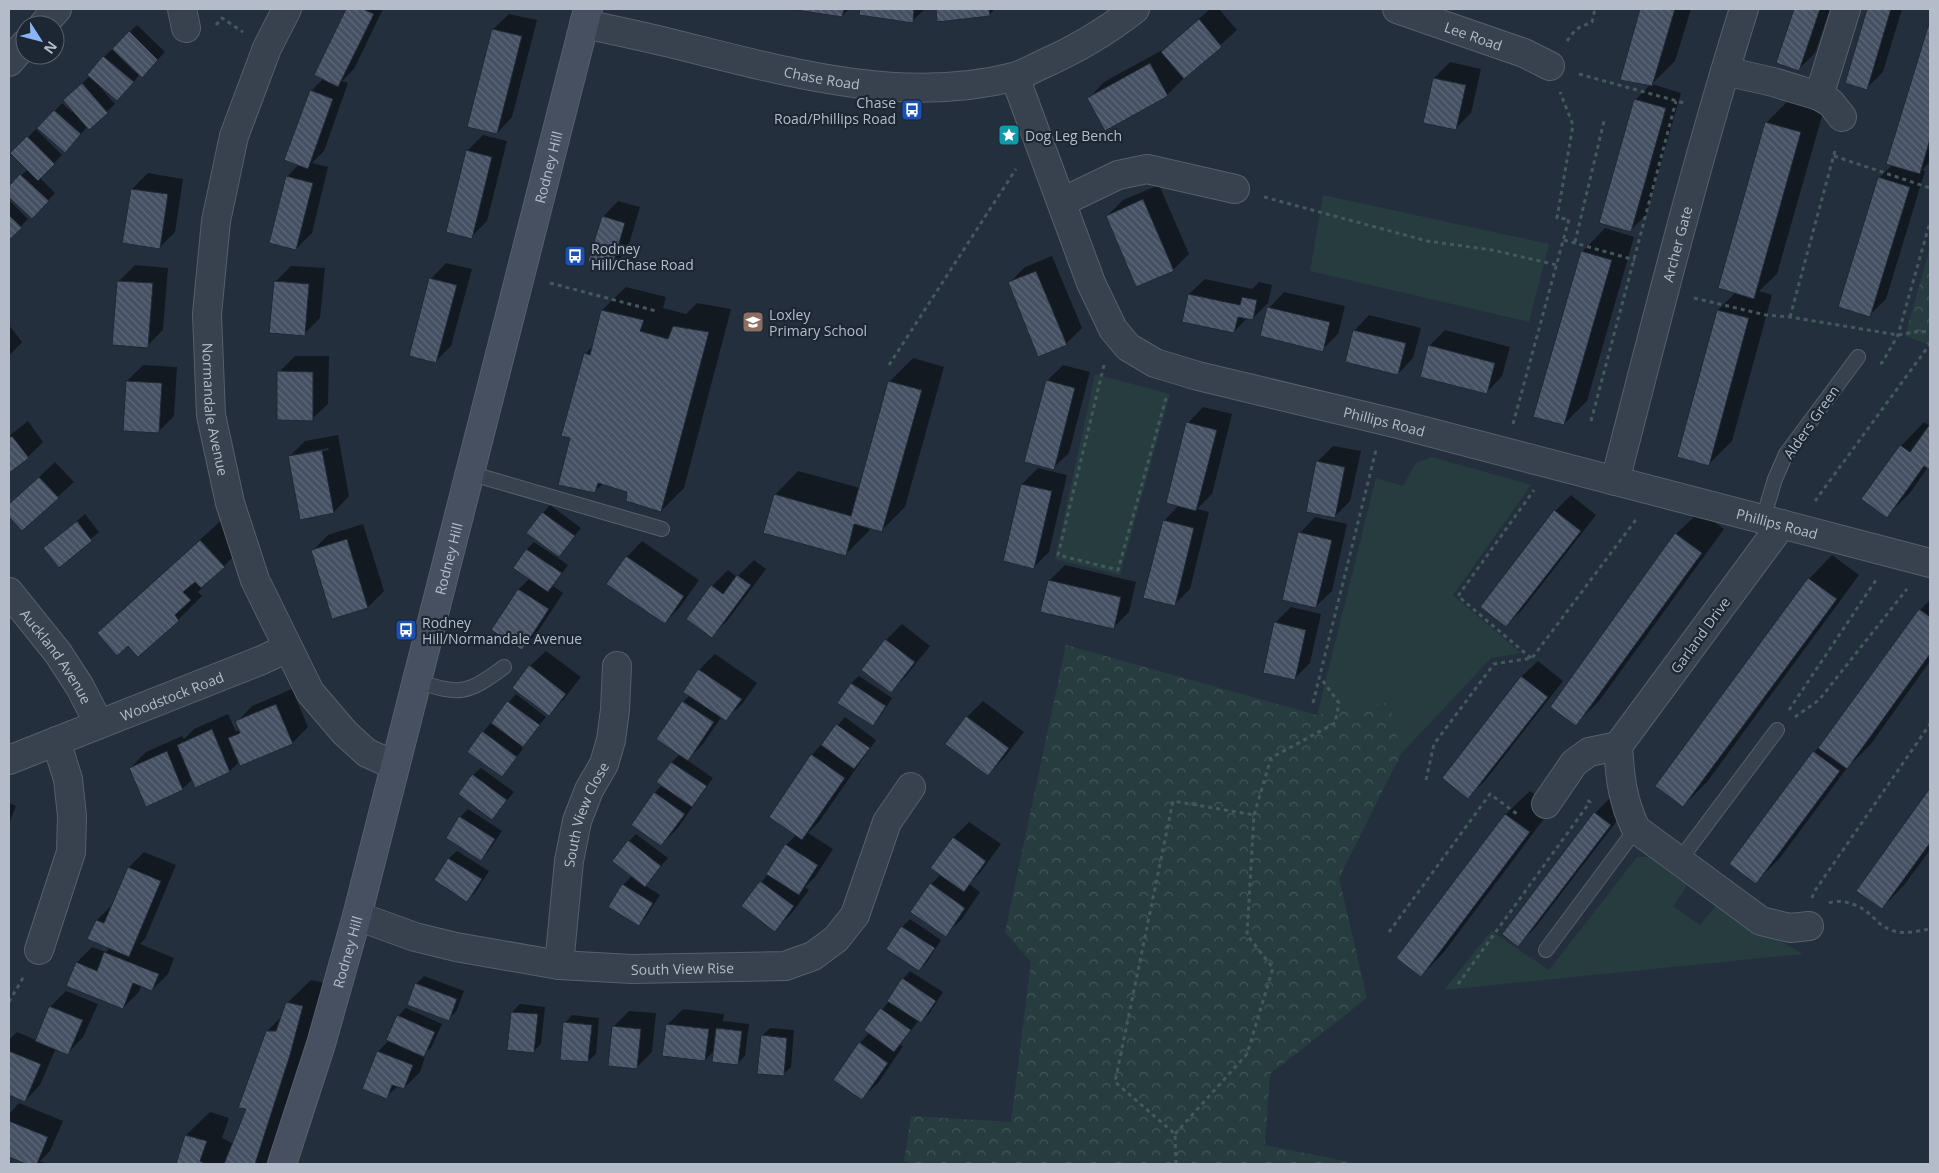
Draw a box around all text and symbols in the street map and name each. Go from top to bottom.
north arrow [15,15,65,65]
street label: Lee Road [1442,17,1505,54]
text: N [40,38,62,58]
street label: Chase Road [782,61,861,93]
place label: Chase Road/Phillips Road [774,93,896,128]
bus stop icon: Chase Road/Phillips Road [900,98,924,122]
place icon: Dog Leg Bench [997,123,1021,147]
place label: Dog Leg Bench [1025,126,1122,145]
street label: Rodney Hill [529,129,566,205]
street label: Archer Gate [1657,204,1696,284]
place label: Rodney Hill/Chase Road [591,239,694,274]
bus stop icon: Rodney Hill/Chase Road [563,244,587,268]
place label: Loxley Primary School [769,305,867,340]
school or university icon: Loxley Primary School [741,310,765,334]
street label: Normandale Avenue [199,342,233,478]
street label: Alders Green [1779,382,1843,462]
street label: Phillips Road [1342,402,1427,440]
street label: Phillips Road [1734,503,1820,543]
street label: Rodney Hill [430,520,466,597]
street label: Garland Drive [1666,593,1734,677]
street label: Auckland Avenue [16,605,96,707]
place label: Rodney Hill/Normandale Avenue [422,613,582,648]
bus stop icon: Rodney Hill/Normandale Avenue [394,618,418,642]
street label: Woodstock Road [117,667,226,725]
street label: South View Close [559,758,613,868]
street label: Rodney Hill [328,914,366,990]
street label: South View Rise [631,958,734,979]

